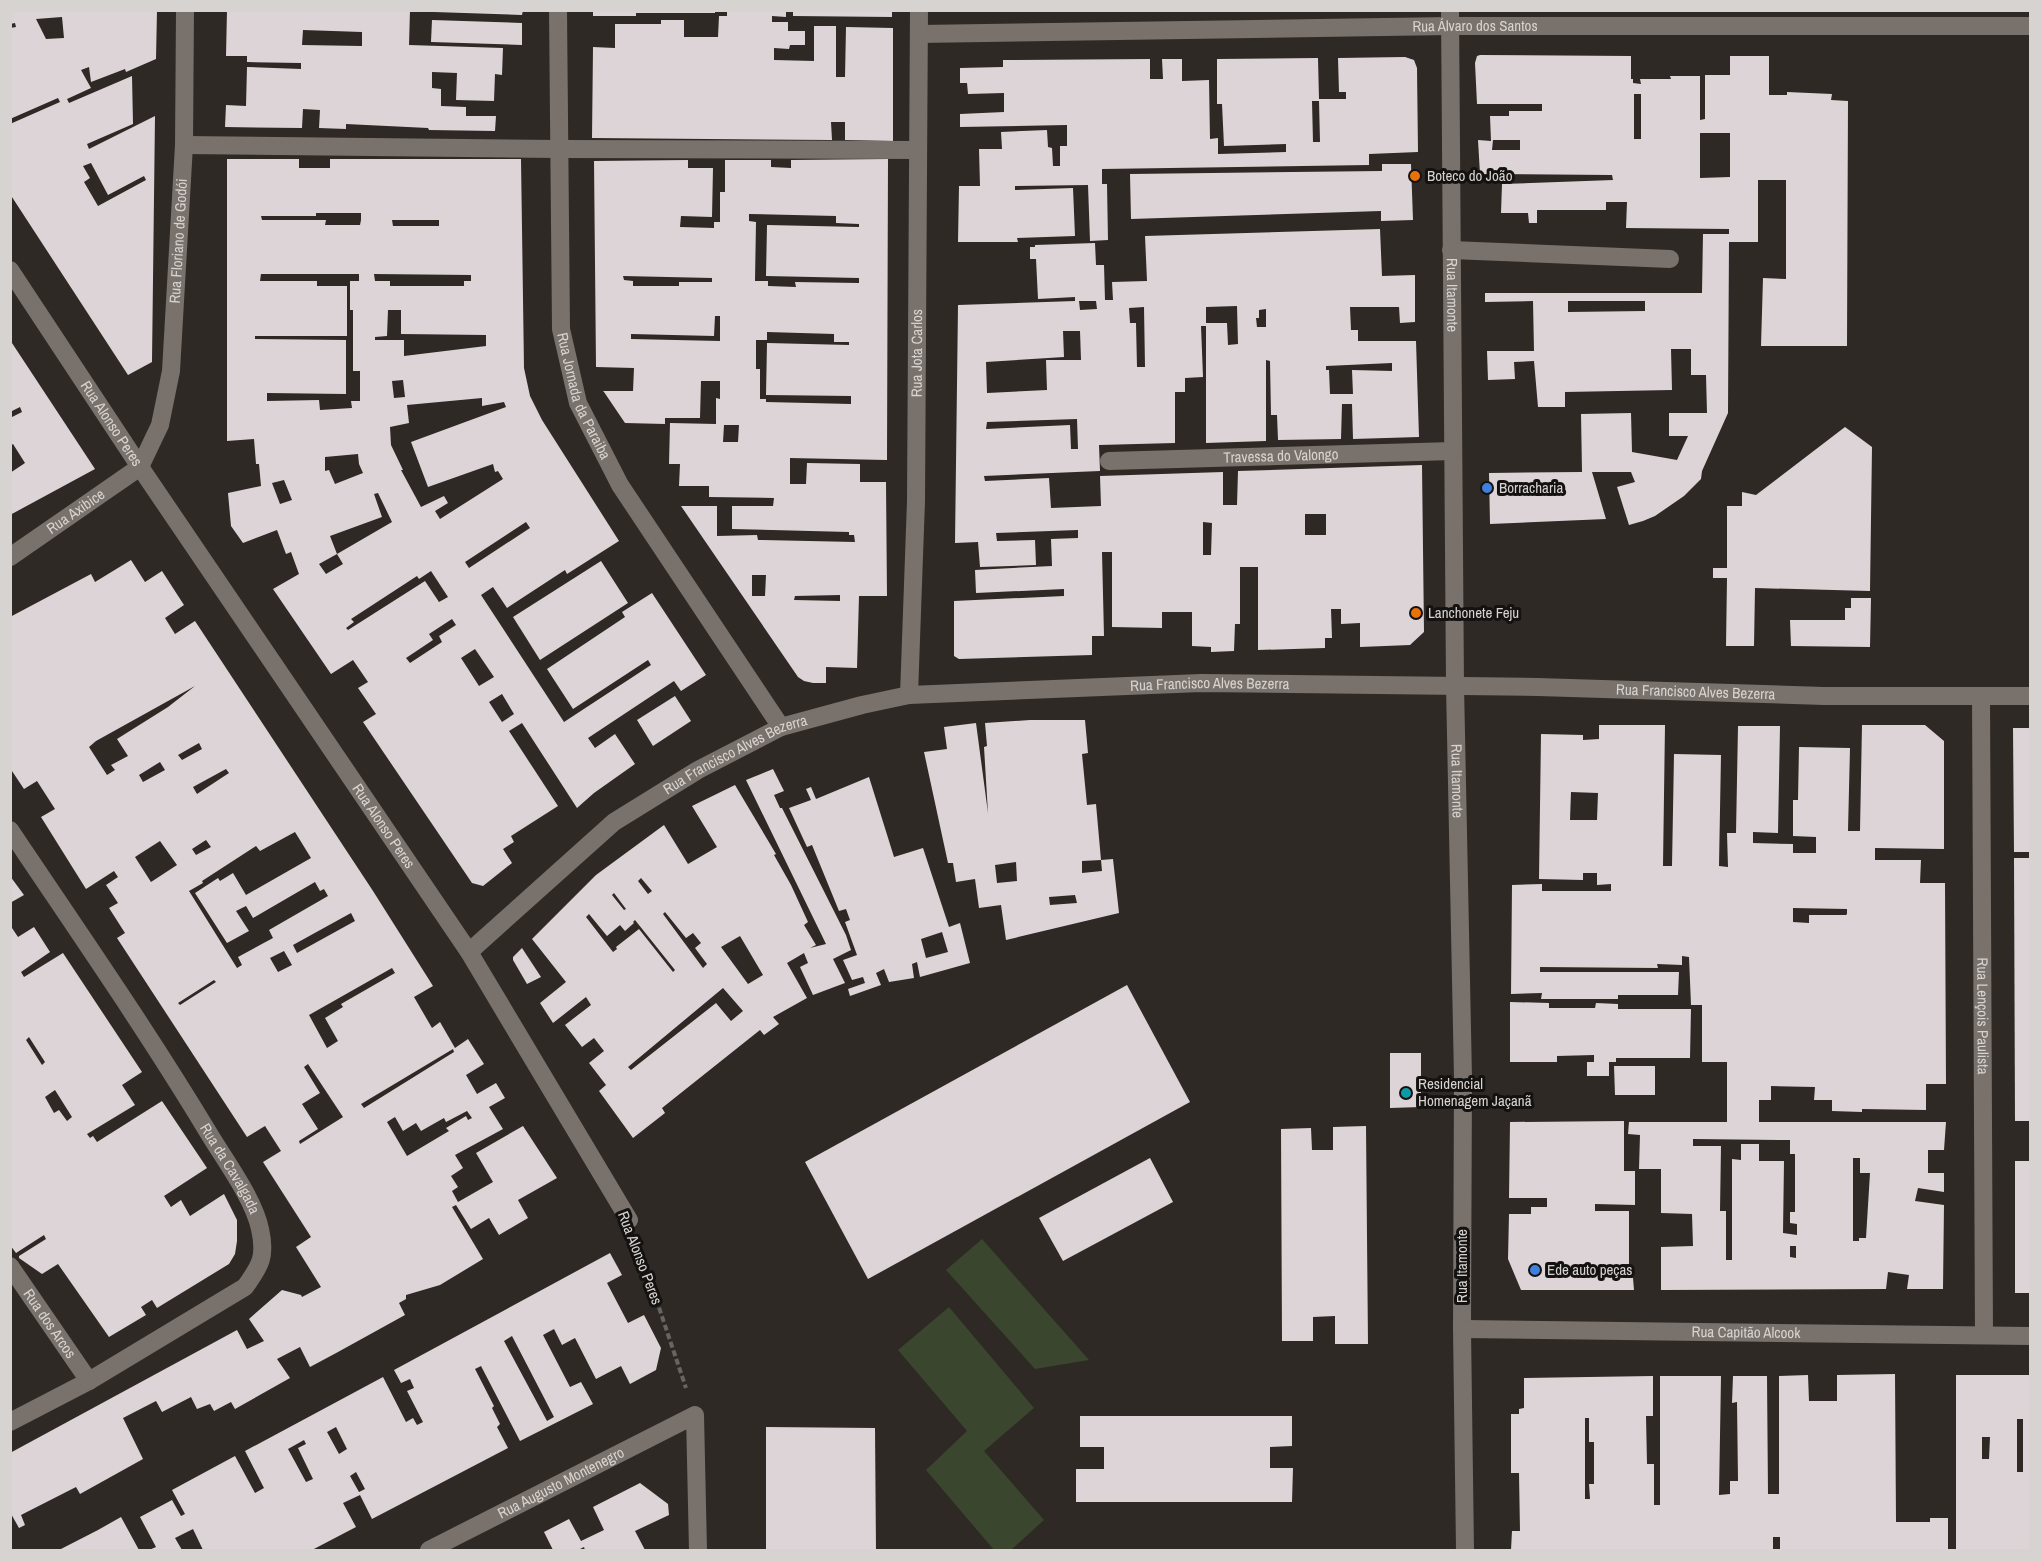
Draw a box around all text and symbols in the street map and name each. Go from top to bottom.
street label: Rua Álvaro dos Santos [1412,15,1538,37]
place label: Boteco do João [1427,165,1513,186]
marker: Boteco do João [1408,169,1422,183]
street label: Rua Floriano de Godói [164,178,192,304]
street label: Rua Itamonte [1442,258,1463,332]
street label: Rua Jota Carlos [906,309,927,397]
street label: Rua Jornada da Paraiba [552,330,616,463]
street label: Rua Alonso Peres [76,376,148,470]
street label: Travessa do Valongo [1223,443,1339,468]
place label: Borracharia [1499,477,1563,498]
marker: Borracharia [1480,481,1494,495]
street label: Rua Axibice [42,483,109,539]
place label: Lanchonete Feju [1428,602,1519,623]
marker: Lanchonete Feju [1409,606,1423,620]
street label: Rua Francisco Alves Bezerra [1130,672,1290,696]
street label: Rua Francisco Alves Bezerra [1616,678,1776,704]
street label: Rua Francisco Alves Bezerra [659,709,810,799]
street label: Rua Itamonte [1446,744,1469,818]
street label: Rua Alonso Peres [348,779,420,873]
street label: Rua Lençois Paulista [1972,957,1994,1075]
place label: Residencial Homenagem Jaçanã [1418,1073,1532,1111]
marker: Residencial Homenagem Jaçanã [1399,1086,1413,1100]
street label: Rua da Cavalgada [195,1119,265,1217]
street label: Rua Alonso Peres [613,1208,668,1308]
street label: Rua Itamonte [1451,1229,1472,1303]
place label: Ede auto peças [1547,1259,1633,1280]
marker: Ede auto peças [1528,1263,1542,1277]
street label: Rua dos Arcos [19,1284,81,1362]
street label: Rua Capitão Alcook [1691,1321,1801,1343]
street label: Rua Augusto Montenegro [494,1442,628,1524]

